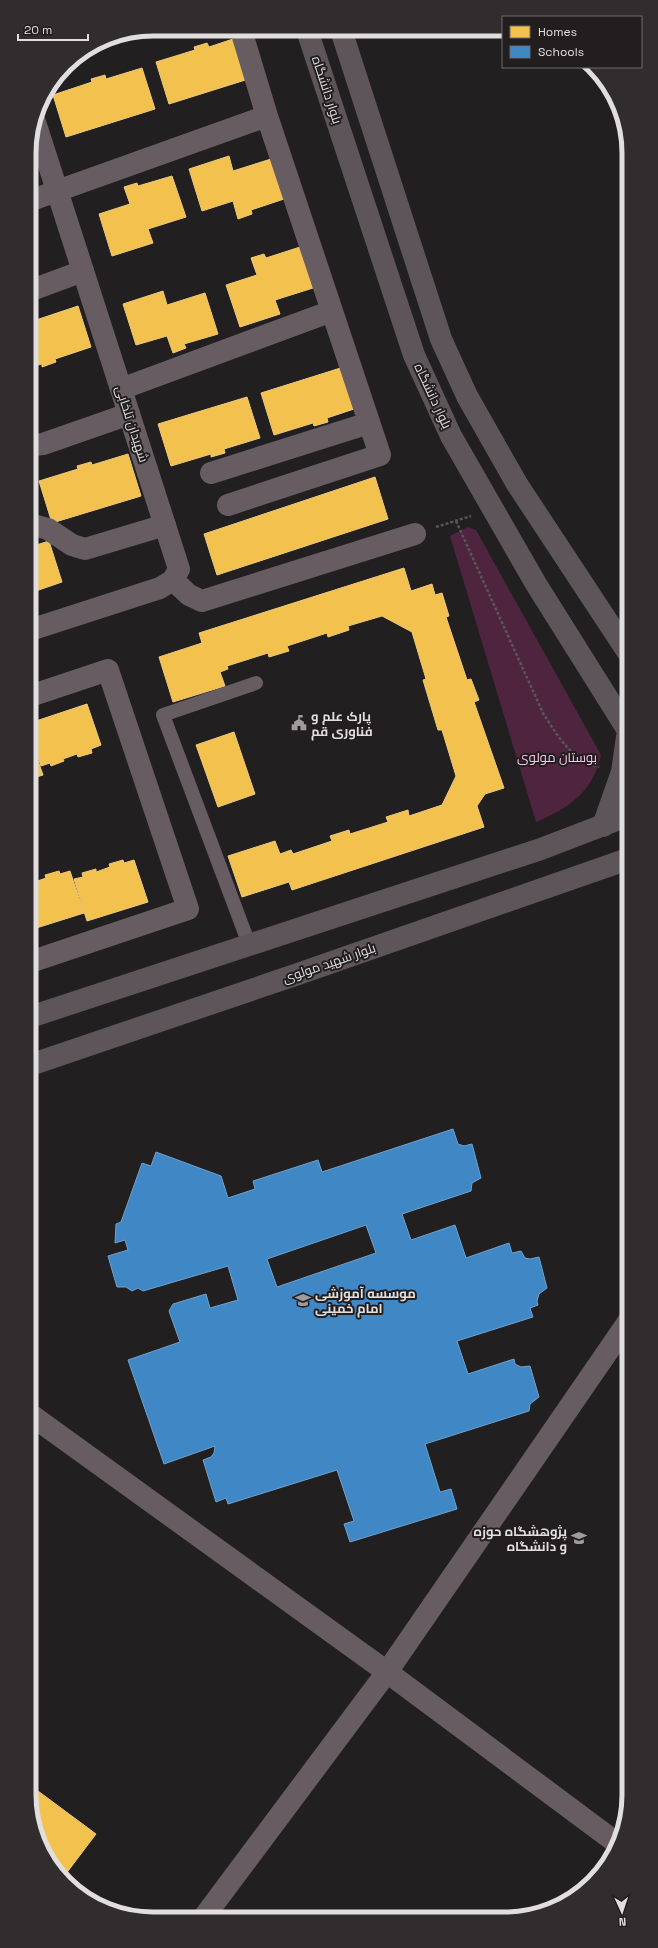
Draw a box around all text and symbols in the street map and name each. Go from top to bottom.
scale bar [18,16,88,42]
legend [502,16,642,68]
text: 20 m [24,22,52,38]
text: Homes [538,24,577,40]
text: Schools [538,44,584,60]
street label: بلوار دانشگاه [308,54,346,126]
street label: بلوار دانشگاه [410,361,456,431]
street label: شهیدان تلخابی [112,383,152,465]
place label: پارک علم و فناوری قم [311,708,373,741]
public building icon: پارک علم و فناوری قم [290,714,308,732]
park label: بوستان مولوی [517,749,597,766]
street label: بلوار شهید مولوی [280,939,378,987]
place label: موسسه آموزشی امام خمینی [315,1285,416,1318]
school or university icon: موسسه آموزشی امام خمینی [294,1291,312,1309]
place label: پژوهشگاه حوزه و دانشگاه [474,1523,567,1555]
school or university icon: پژوهشگاه حوزه و دانشگاه [570,1529,588,1547]
north arrow [602,1892,642,1932]
text: N [618,1915,627,1929]

